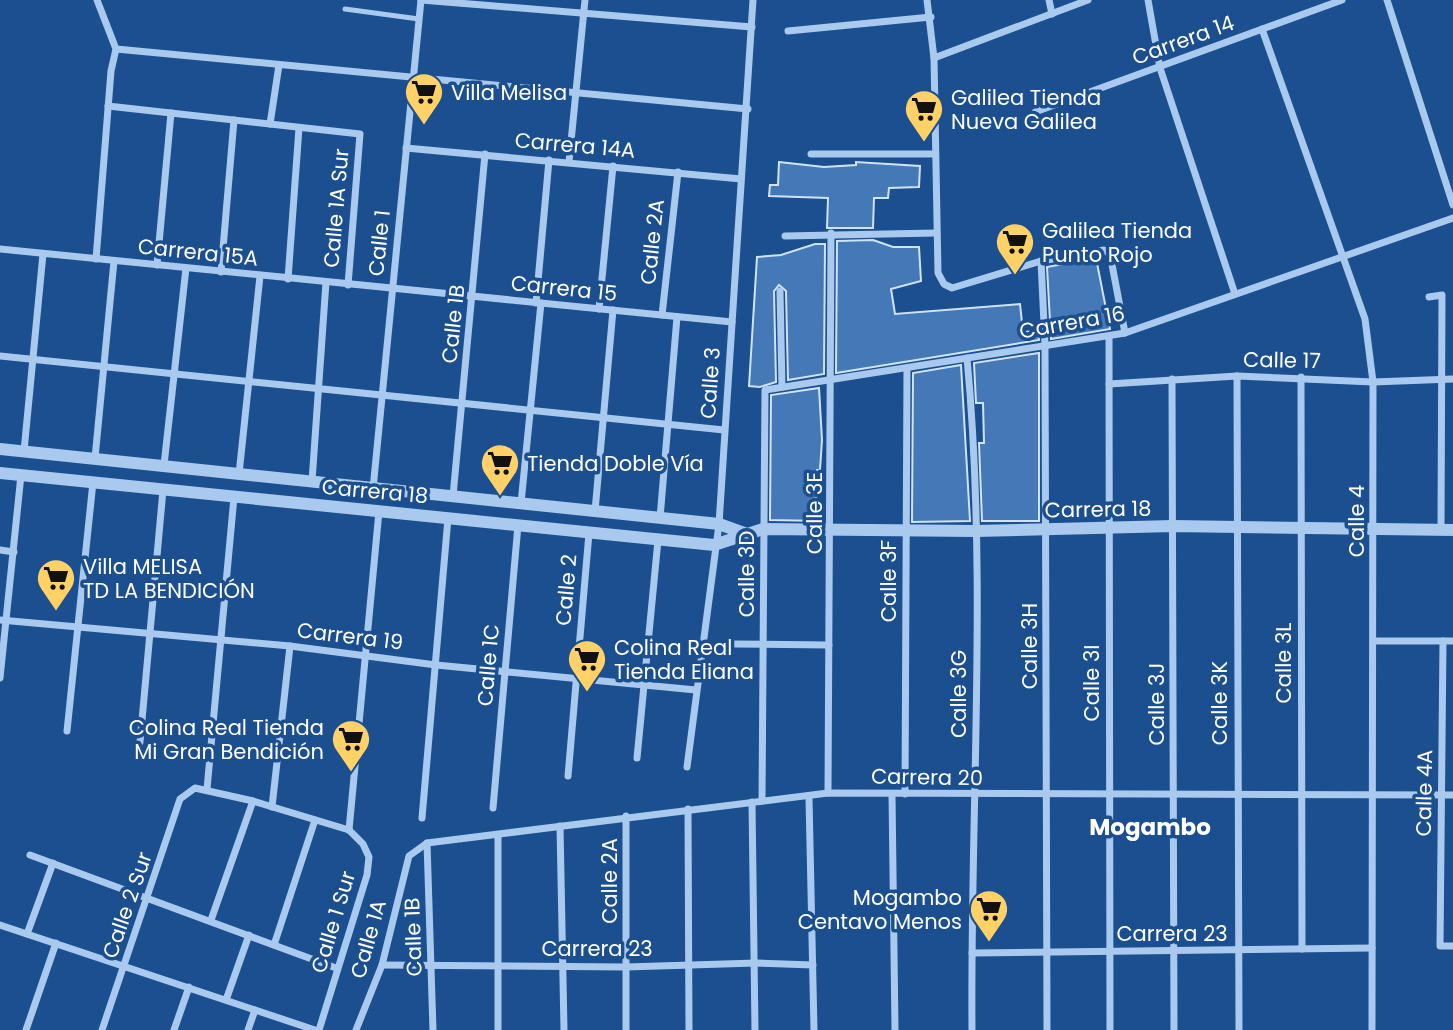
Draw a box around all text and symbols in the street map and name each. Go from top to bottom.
street label: Carrera 14 [1128,8,1238,72]
supermarket icon: Villa Melisa [403,71,445,126]
place label: Villa Melisa [451,78,567,107]
place label: Galilea Tienda Nueva Galilea [951,83,1101,136]
supermarket icon: Galilea Tienda Nueva Galilea [903,88,945,143]
street label: Carrera 14A [514,125,636,165]
street label: Calle 1A Sur [316,147,356,269]
street label: Calle 2A [633,198,671,286]
street label: Calle 1 [361,209,397,277]
place label: Galilea Tienda Punto Rojo [1042,216,1192,269]
supermarket icon: Galilea Tienda Punto Rojo [994,221,1036,276]
street label: Carrera 15A [136,231,260,273]
street label: Carrera 15 [509,268,619,308]
street label: Calle 1B [434,283,472,365]
street label: Carrera 16 [1017,298,1127,346]
street label: Calle 17 [1243,345,1321,375]
street label: Calle 3 [693,346,727,420]
supermarket icon: Tienda Doble Vía [479,442,521,497]
place label: Tienda Doble Vía [527,449,704,478]
street label: Carrera 18 [321,472,429,510]
street label: Calle 3E [800,472,829,554]
street label: Calle 4 [1342,485,1371,557]
street label: Carrera 18 [1044,494,1152,524]
street label: Calle 3D [732,531,761,617]
street label: Calle 3F [874,540,903,622]
place label: Villa MELISA TD LA BENDICIÓN [83,552,255,605]
street label: Calle 2 [548,553,584,627]
supermarket icon: Villa MELISA TD LA BENDICIÓN [35,557,77,612]
street label: Calle 3H [1015,603,1044,689]
street label: Carrera 19 [295,615,405,657]
street label: Calle 1C [470,623,506,707]
street label: Calle 3L [1269,623,1298,703]
place label: Colina Real Tienda Eliana [614,633,754,686]
supermarket icon: Colina Real Tienda Eliana [566,638,608,693]
street label: Calle 3I [1077,645,1106,721]
street label: Calle 3G [944,650,973,738]
street label: Calle 3K [1205,660,1234,745]
street label: Calle 3J [1142,663,1171,745]
place label: Colina Real Tienda Mi Gran Bendición [129,713,324,766]
supermarket icon: Colina Real Tienda Mi Gran Bendición [330,718,372,773]
street label: Calle 4A [1409,749,1439,837]
street label: Carrera 20 [871,762,983,792]
district label: Mogambo [1089,811,1211,843]
street label: Calle 2A [595,838,624,924]
street label: Calle 2 Sur [95,848,159,962]
street label: Calle 1 Sur [304,867,362,977]
place label: Mogambo Centavo Menos [798,883,962,936]
supermarket icon: Mogambo Centavo Menos [968,888,1010,943]
street label: Calle 1A [343,896,393,982]
street label: Calle 1B [397,897,429,977]
street label: Carrera 23 [1116,919,1228,948]
street label: Carrera 23 [541,934,653,963]

